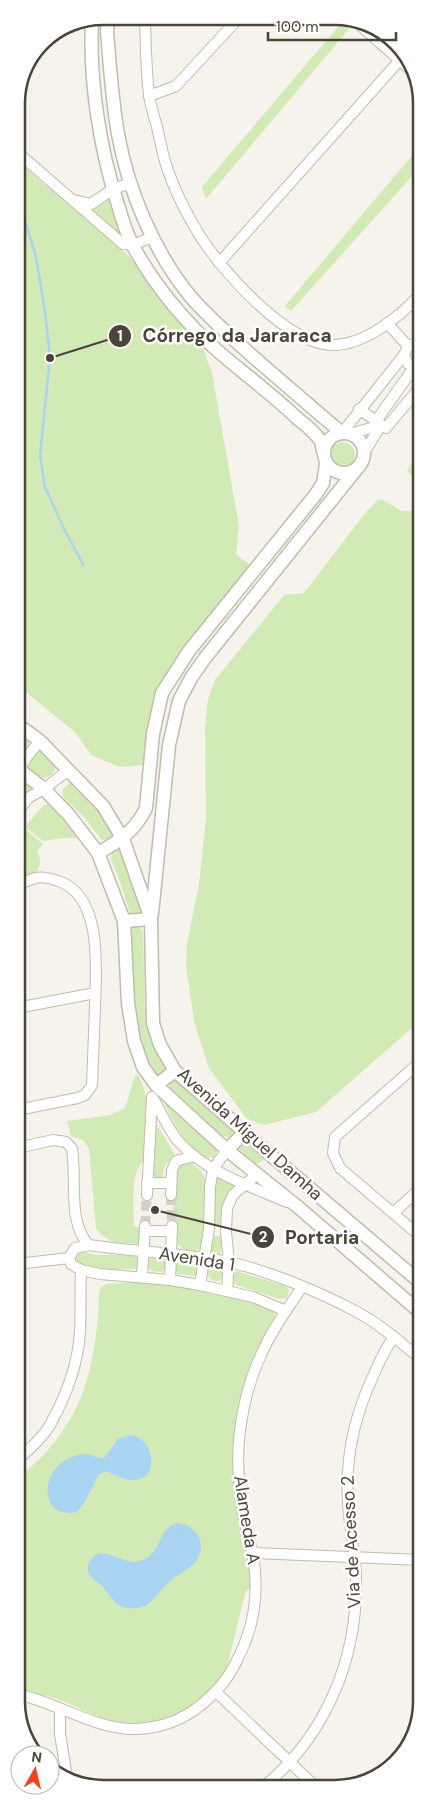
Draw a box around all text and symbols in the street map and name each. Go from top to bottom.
scale bar [268,10,396,42]
text: 100 m [276,17,319,37]
callout: Córrego da Jararaca [108,319,342,353]
text: Córrego da Jararaca [142,323,332,348]
text: 1 [117,326,123,346]
street label: Avenida Miguel Damha [172,1062,328,1206]
callout: Portaria [250,1220,370,1254]
text: Portaria [285,1225,359,1250]
text: 2 [259,1227,268,1247]
street label: Avenida 1 [157,1241,237,1277]
street label: Alameda A [228,1474,266,1566]
street label: Via de Acesso 2 [336,1475,366,1609]
north arrow [10,1745,60,1795]
text: N [30,1748,43,1767]

